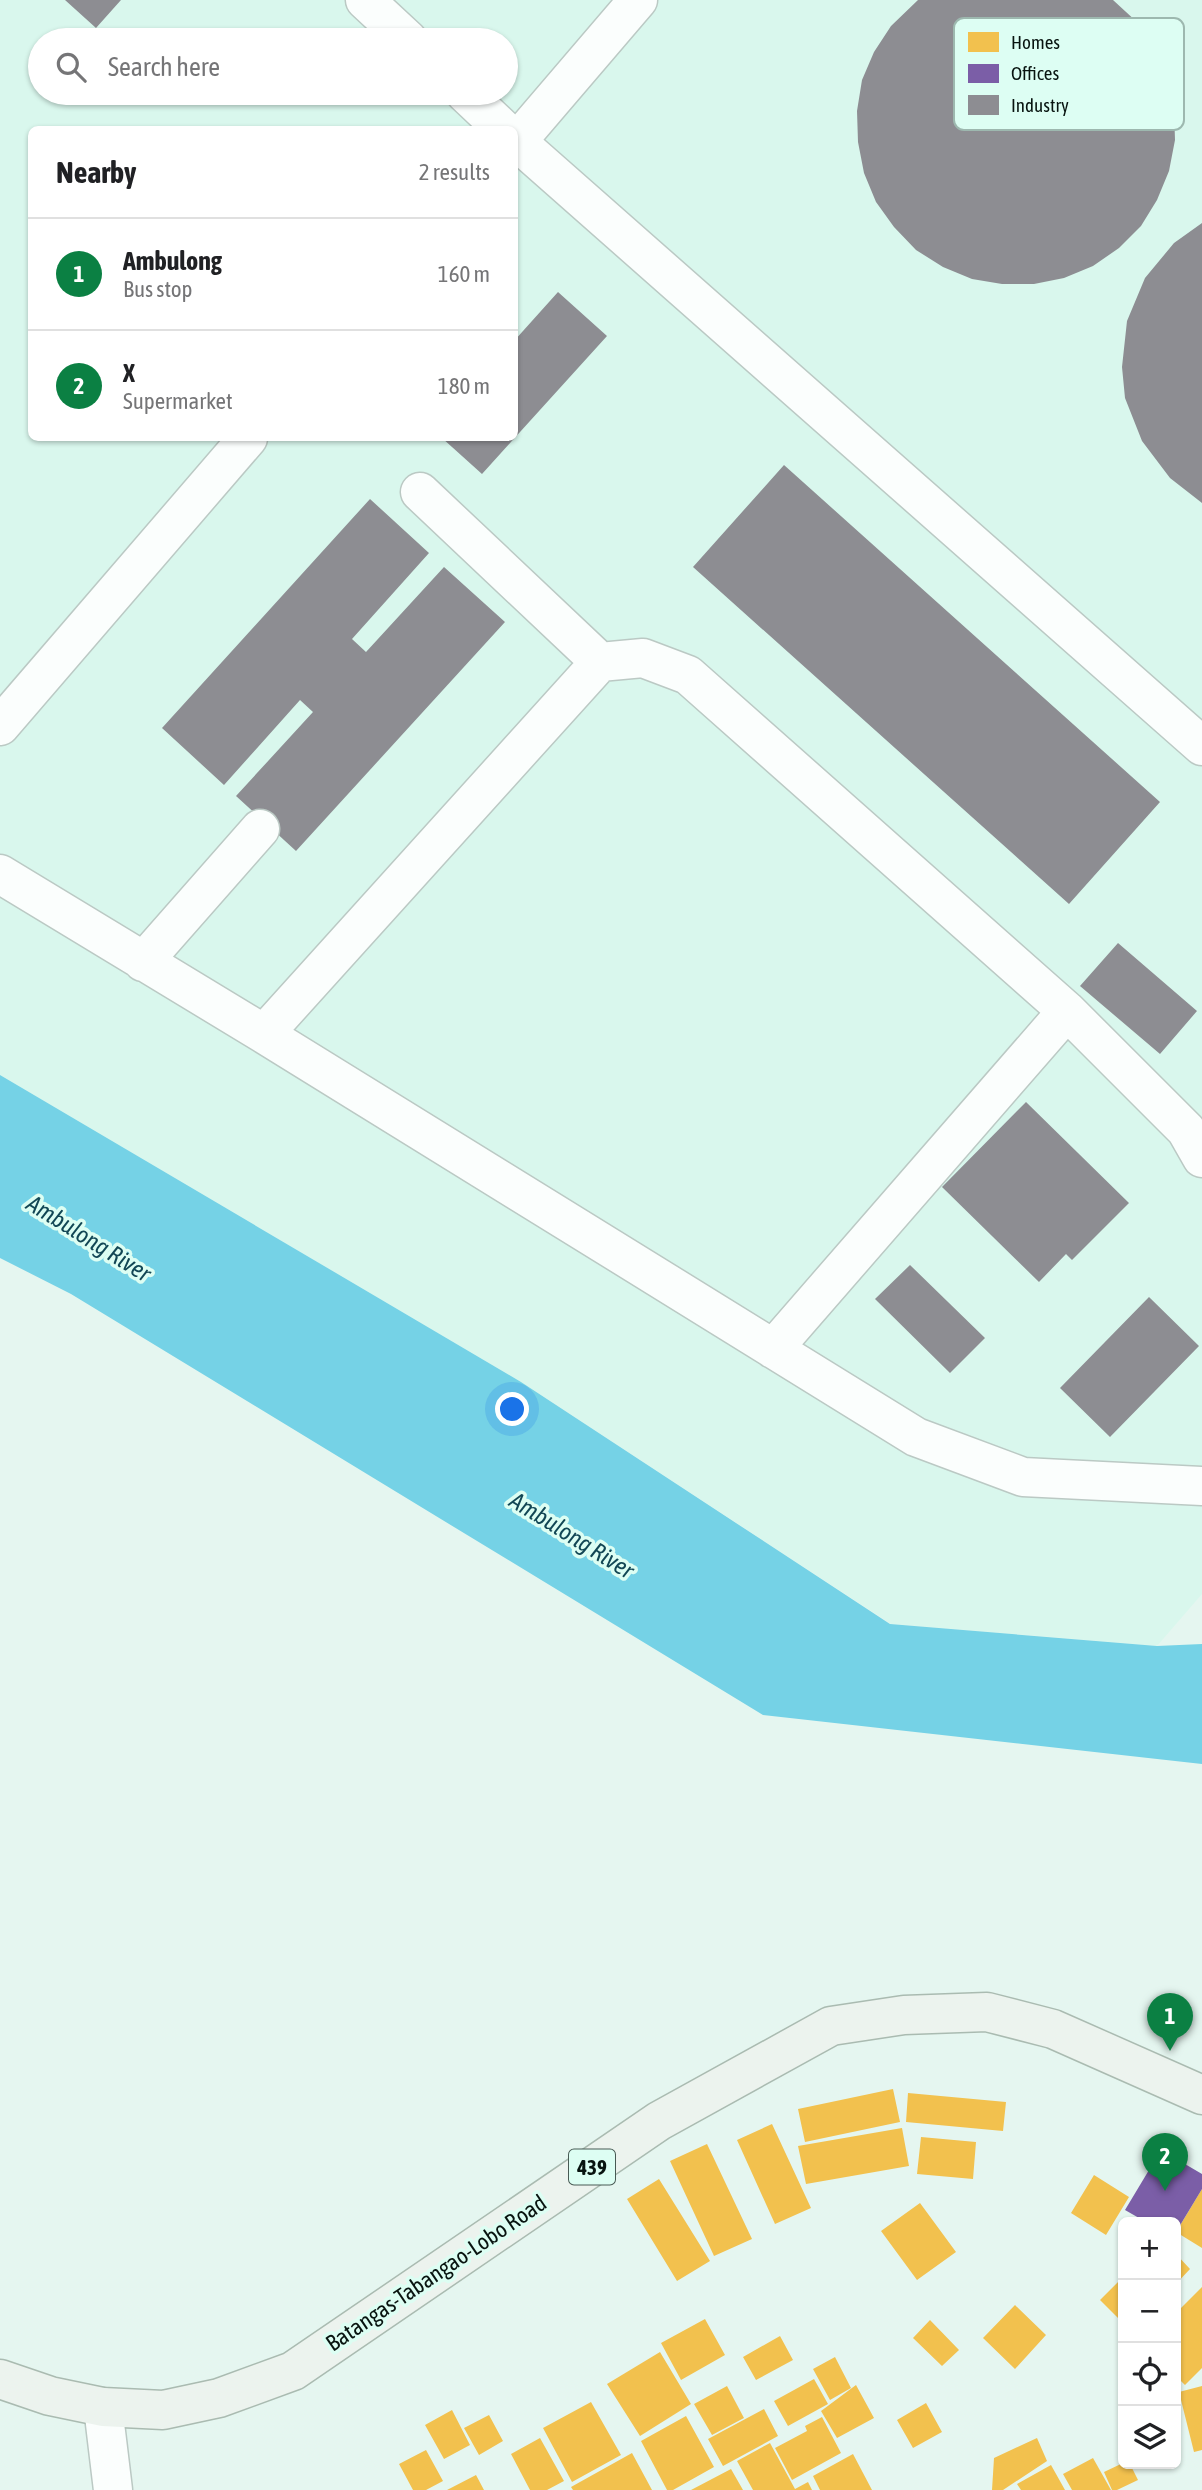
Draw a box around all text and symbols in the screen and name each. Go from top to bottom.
legend [954,18,1184,130]
search box [28,28,518,105]
text: Homes [1011,31,1060,53]
icon: search [52,48,90,86]
text: Search here [108,52,220,82]
text: Offices [1011,62,1059,84]
text: Industry [1011,94,1069,116]
text: Nearby [56,155,136,189]
text: 2 results [419,159,490,185]
text: Ambulong [123,246,222,276]
text: 1 [74,261,84,287]
text: 160 m [438,261,490,287]
text: Bus stop [123,276,193,302]
text: X [123,358,135,388]
text: 2 [74,373,84,399]
text: 180 m [438,373,490,399]
text: Supermarket [123,388,233,414]
water label: Ambulong River [21,1189,157,1287]
your location [495,1392,529,1426]
water label: Ambulong River [504,1486,640,1584]
pin: 1 [1147,1993,1193,2051]
pin: 2 [1142,2133,1188,2191]
road number: 439 [569,2150,615,2184]
street label: Batangas-Tabangao-Lobo Road [321,2190,551,2356]
map controls [1118,2217,1181,2469]
button: + [1118,2217,1181,2280]
button: − [1118,2280,1181,2343]
button: locate [1118,2343,1181,2406]
button: layers [1118,2406,1181,2469]

